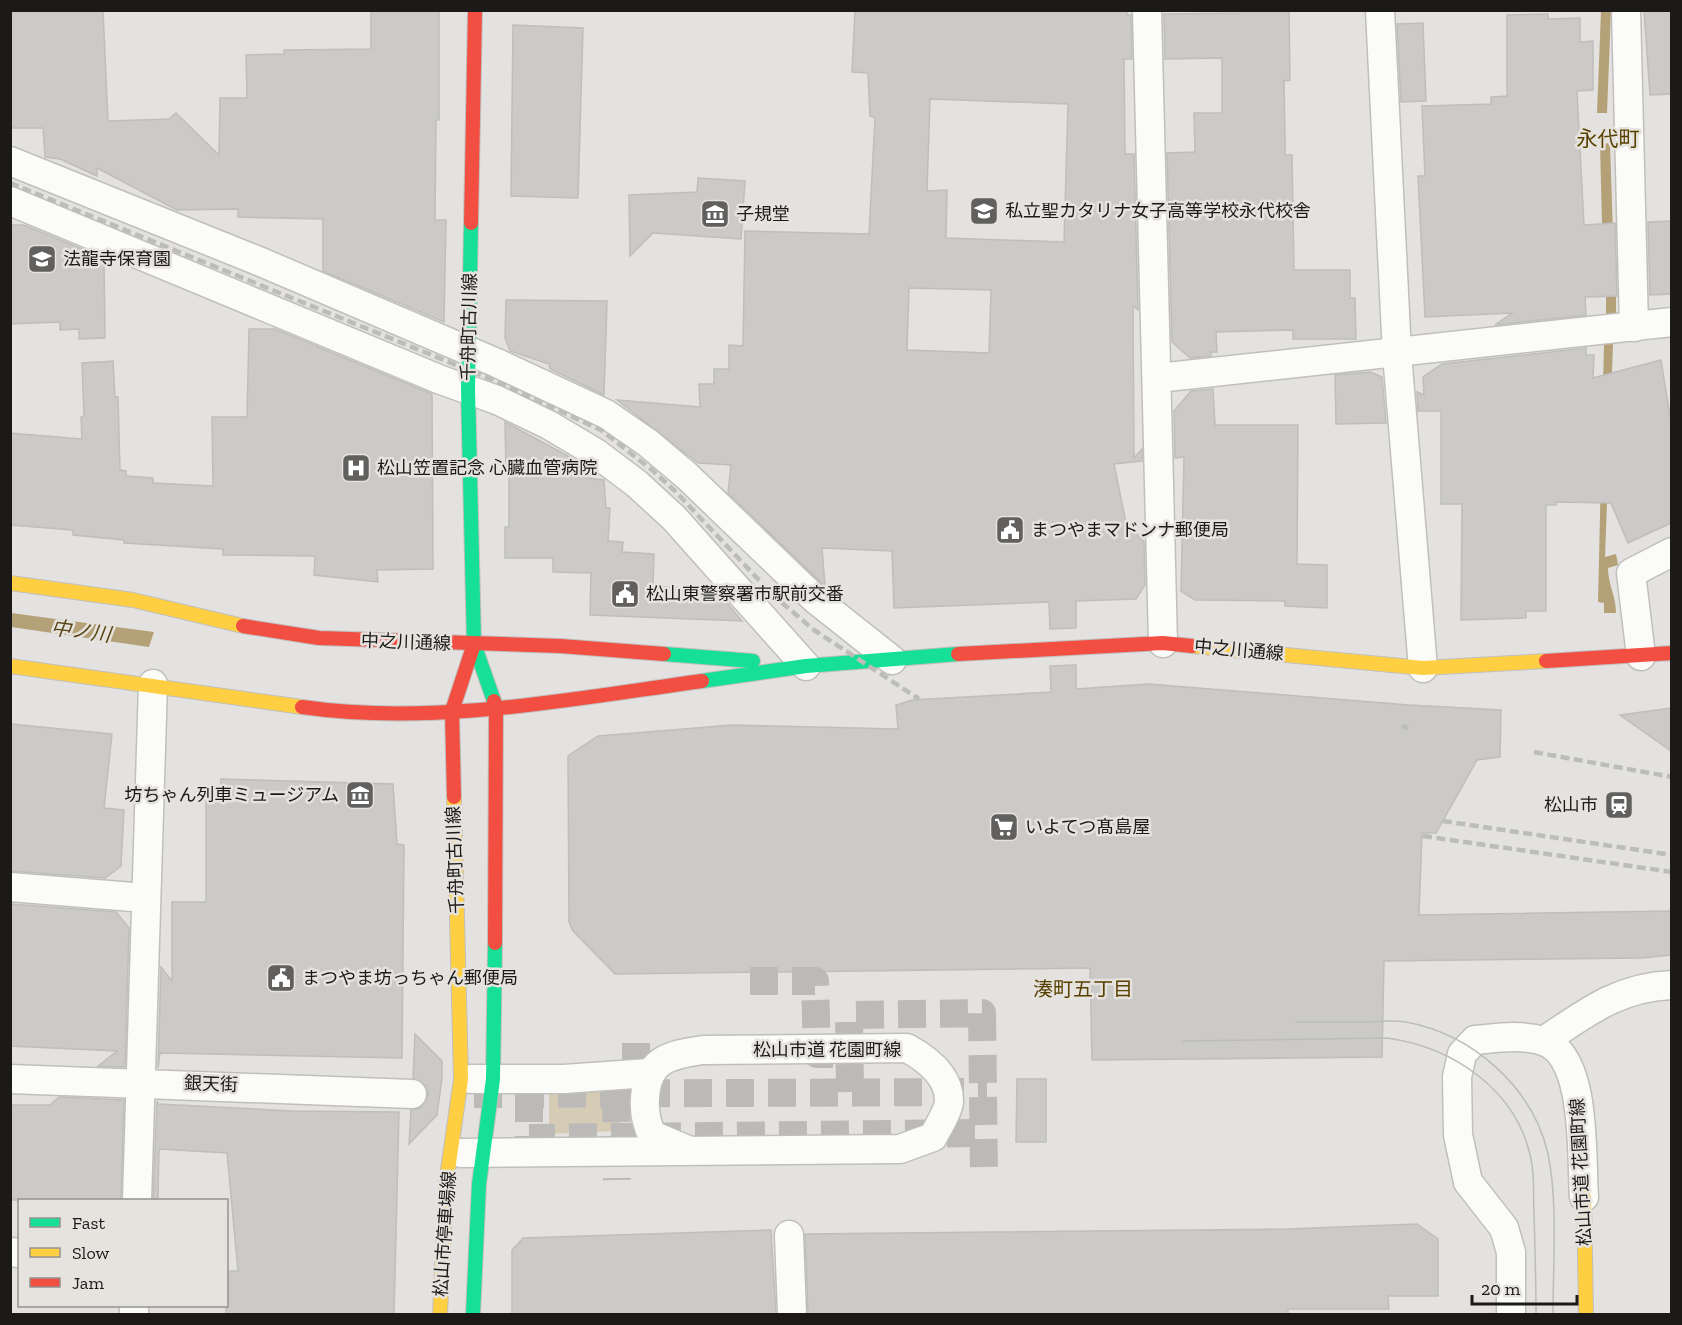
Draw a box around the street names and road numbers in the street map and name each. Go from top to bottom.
street label: 千舟町古川線 [457,273,481,381]
street label: 中之川通線 [361,629,451,655]
street label: 中之川通線 [1193,635,1285,665]
street label: 千舟町古川線 [442,806,468,914]
street label: 松山市道 花園町線 [753,1039,901,1061]
street label: 銀天街 [184,1072,238,1096]
street label: 松山市道 花園町線 [1566,1097,1596,1247]
street label: 松山市停車場線 [430,1170,460,1298]

